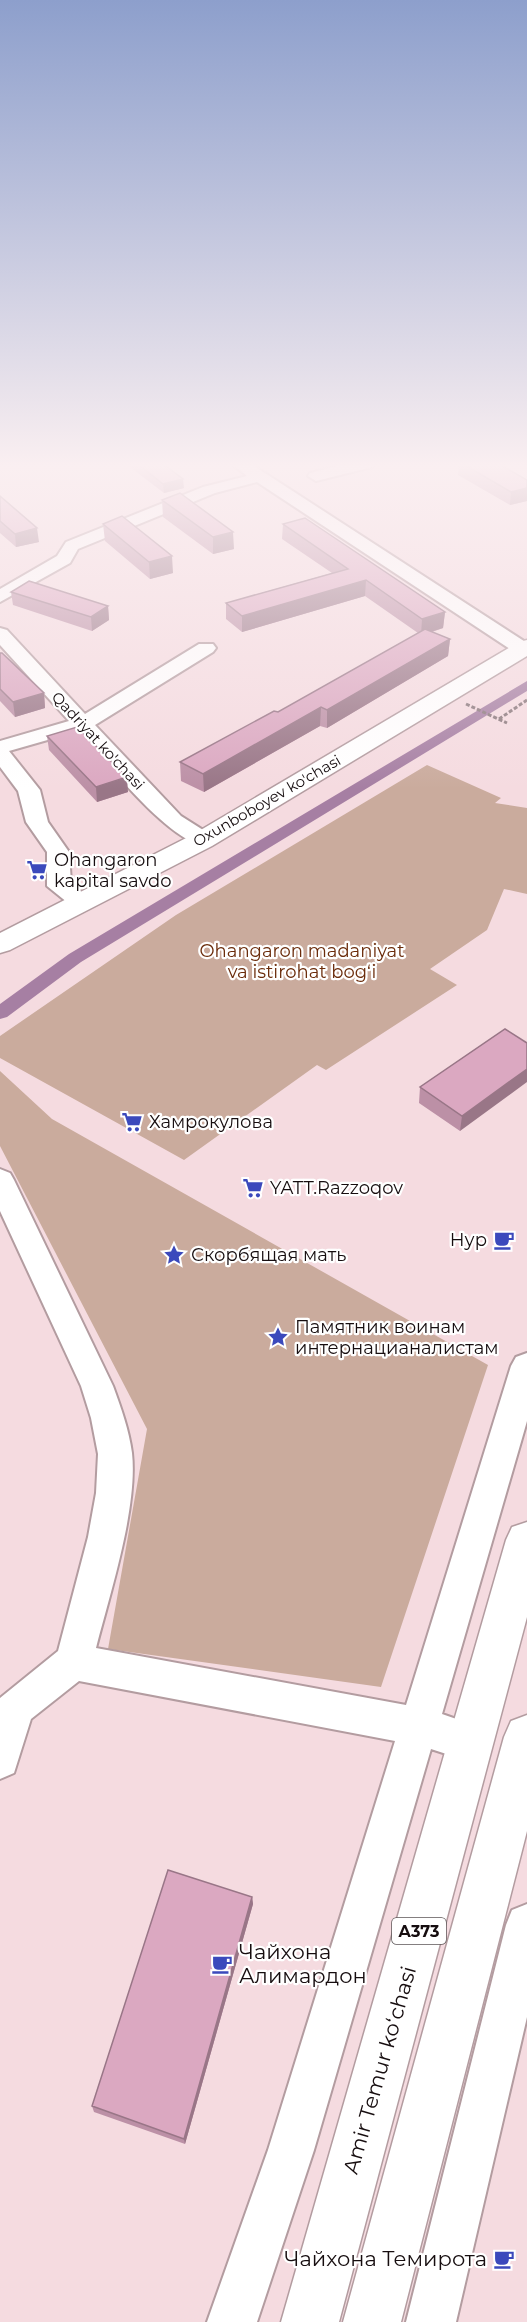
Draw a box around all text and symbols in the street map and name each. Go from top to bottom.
street label: Qadriyat ko'chasi [48,688,149,794]
street label: Oxunboboyev ko'chasi [189,750,344,851]
place label: Ohangaron kapital savdo [54,849,171,892]
supermarket icon: Ohangaron kapital savdo [25,858,49,882]
park label: Ohangaron madaniyat va istirohat bogʻi [200,940,404,983]
supermarket icon: Хамрокулова [120,1110,144,1134]
place label: Хамрокулова [149,1111,273,1133]
supermarket icon: YATT.Razzoqov [241,1176,265,1200]
place label: YATT.Razzoqov [270,1177,403,1199]
cafe icon: Нур [492,1228,516,1252]
place label: Нур [450,1229,487,1251]
place icon: Скорбящая мать [162,1243,186,1267]
place label: Скорбящая мать [191,1244,346,1266]
place label: Памятник воинам интернацианалистам [295,1316,499,1359]
place icon: Памятник воинам интернацианалистам [266,1325,290,1349]
road number: A373 [392,1918,446,1944]
place label: Чайхона Алимардон [239,1939,367,1988]
cafe icon: Чайхона Алимардон [210,1952,234,1976]
street label: Amir Temur koʻchasi [338,1963,421,2177]
place label: Чайхона Темирота [285,2246,487,2271]
cafe icon: Чайхона Темирота [492,2247,516,2271]

